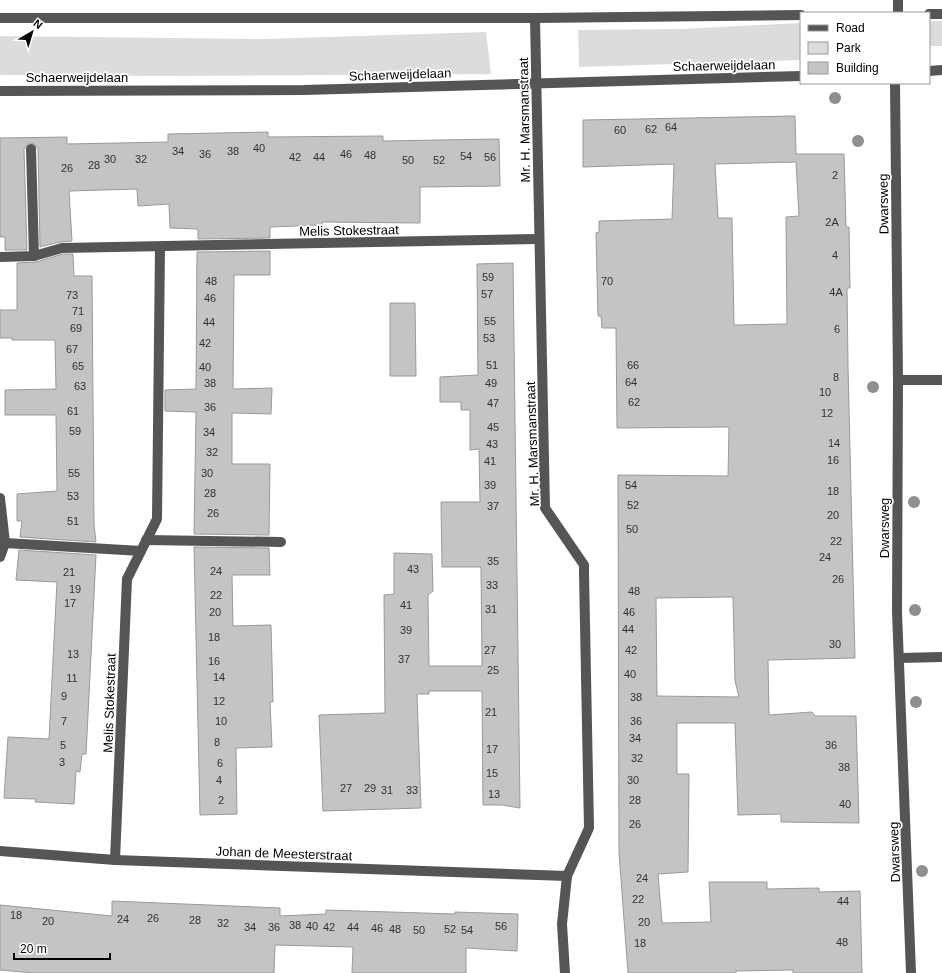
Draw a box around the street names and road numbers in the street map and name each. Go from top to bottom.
street label: Mr. H. Marsmanstraat [516,57,533,183]
street label: Schaerweijdelaan [673,57,775,74]
street label: Schaerweijdelaan [348,65,452,84]
street label: Schaerweijdelaan [26,70,128,85]
street label: Dwarsweg [875,174,892,234]
street label: Melis Stokestraat [299,222,399,239]
street label: Mr. H. Marsmanstraat [523,381,542,507]
street label: Dwarsweg [877,498,892,558]
street label: Melis Stokestraat [100,653,119,753]
street label: Dwarsweg [886,821,903,883]
street label: Johan de Meesterstraat [215,844,353,863]

